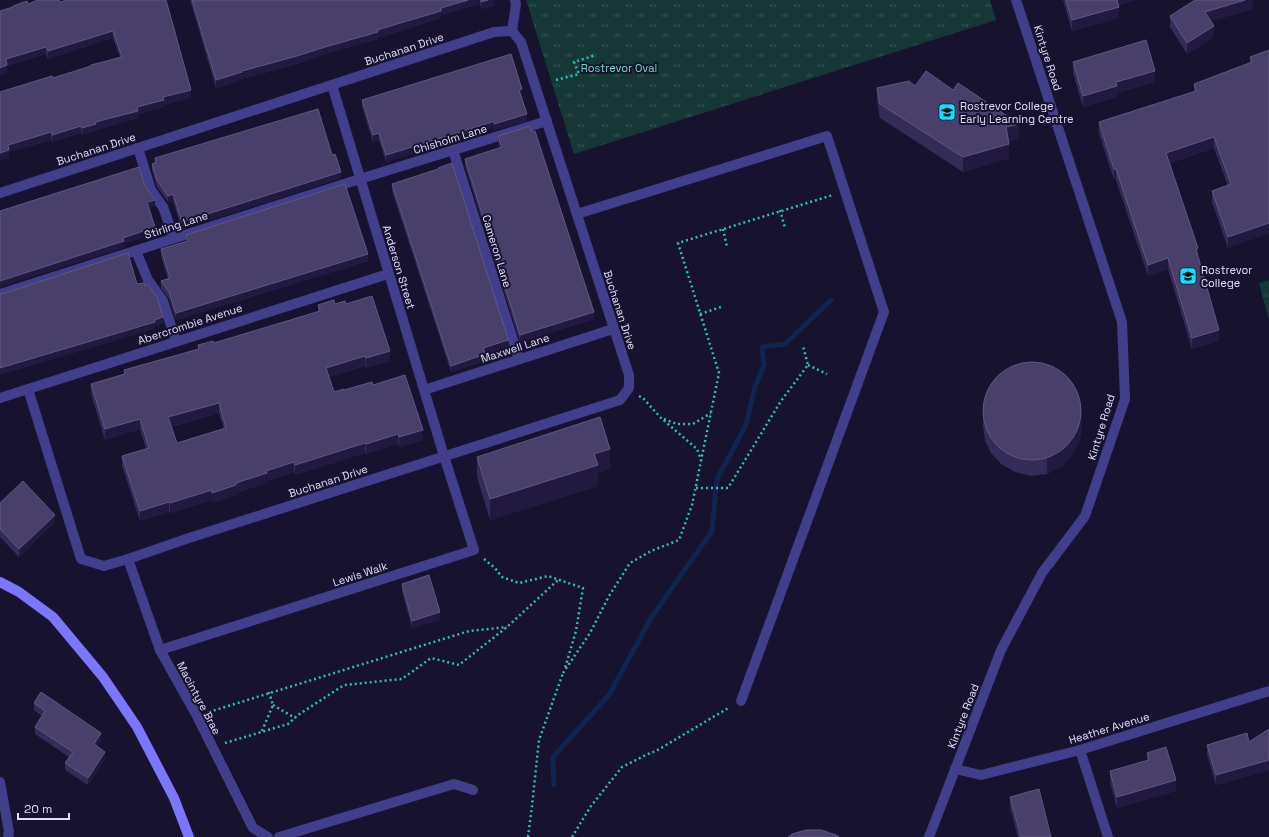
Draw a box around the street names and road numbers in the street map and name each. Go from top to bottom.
street label: Kintyre Road [1031,23,1065,93]
street label: Buchanan Drive [363,30,445,68]
street label: Chisholm Lane [411,121,489,157]
street label: Buchanan Drive [55,130,137,168]
street label: Stirling Lane [142,208,210,242]
street label: Cameron Lane [479,213,515,289]
street label: Anderson Street [380,223,418,311]
street label: Buchanan Drive [601,269,639,351]
street label: Abercrombie Avenue [136,300,244,348]
street label: Maxwell Lane [479,330,551,366]
street label: Kintyre Road [1084,392,1118,462]
street label: Buchanan Drive [287,462,369,500]
street label: Lewis Walk [331,559,389,589]
street label: Macintyre Brae [174,659,224,737]
street label: Kintyre Road [944,682,982,750]
street label: Heather Avenue [1067,709,1151,747]

